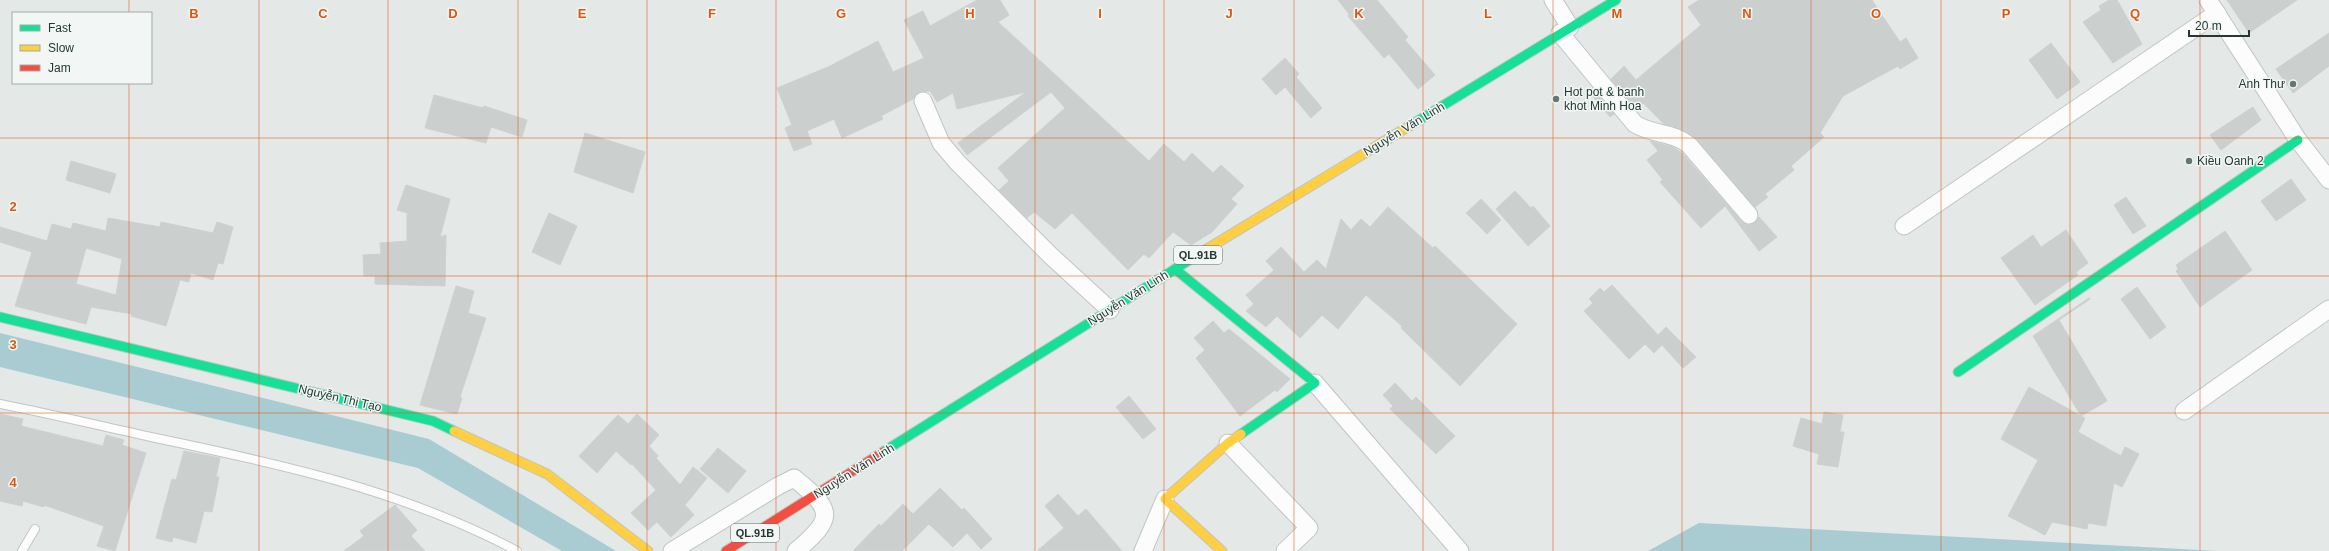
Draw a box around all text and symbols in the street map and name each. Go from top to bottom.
text: B [189,6,199,21]
text: C [318,6,328,21]
text: D [448,6,458,21]
text: E [578,6,587,21]
text: F [708,6,716,21]
text: G [836,6,846,21]
text: H [965,6,975,21]
text: I [1098,6,1102,21]
text: J [1225,6,1233,21]
text: K [1354,6,1364,21]
text: L [1484,6,1492,21]
text: M [1612,6,1622,21]
text: N [1742,6,1752,21]
text: O [1871,6,1881,21]
text: P [2002,6,2011,21]
text: Q [2130,6,2140,21]
legend [12,12,152,84]
scale bar [2189,12,2249,38]
text: 20 m [2195,19,2222,33]
text: Fast [48,21,72,35]
text: Slow [48,41,74,55]
text: Jam [48,61,71,75]
place label: Anh Thư [2238,77,2285,91]
marker: Anh Thư [2288,79,2298,89]
place label: Hot pot & banh khot Minh Hoa [1564,85,1644,113]
marker: Hot pot & banh khot Minh Hoa [1551,94,1561,104]
street label: Nguyễn Văn Linh [1360,98,1447,159]
place label: Kiều Oanh 2 [2197,154,2264,168]
marker: Kiều Oanh 2 [2184,156,2194,166]
text: 2 [9,199,17,214]
road number: QL.91B [1174,246,1222,264]
street label: Nguyễn Văn Linh [1085,267,1171,328]
text: 3 [9,337,17,352]
street label: Nguyễn Thị Tạo [297,381,383,414]
street label: Nguyễn Văn Linh [811,440,897,501]
text: 4 [9,475,17,490]
road number: QL.91B [731,524,779,542]

